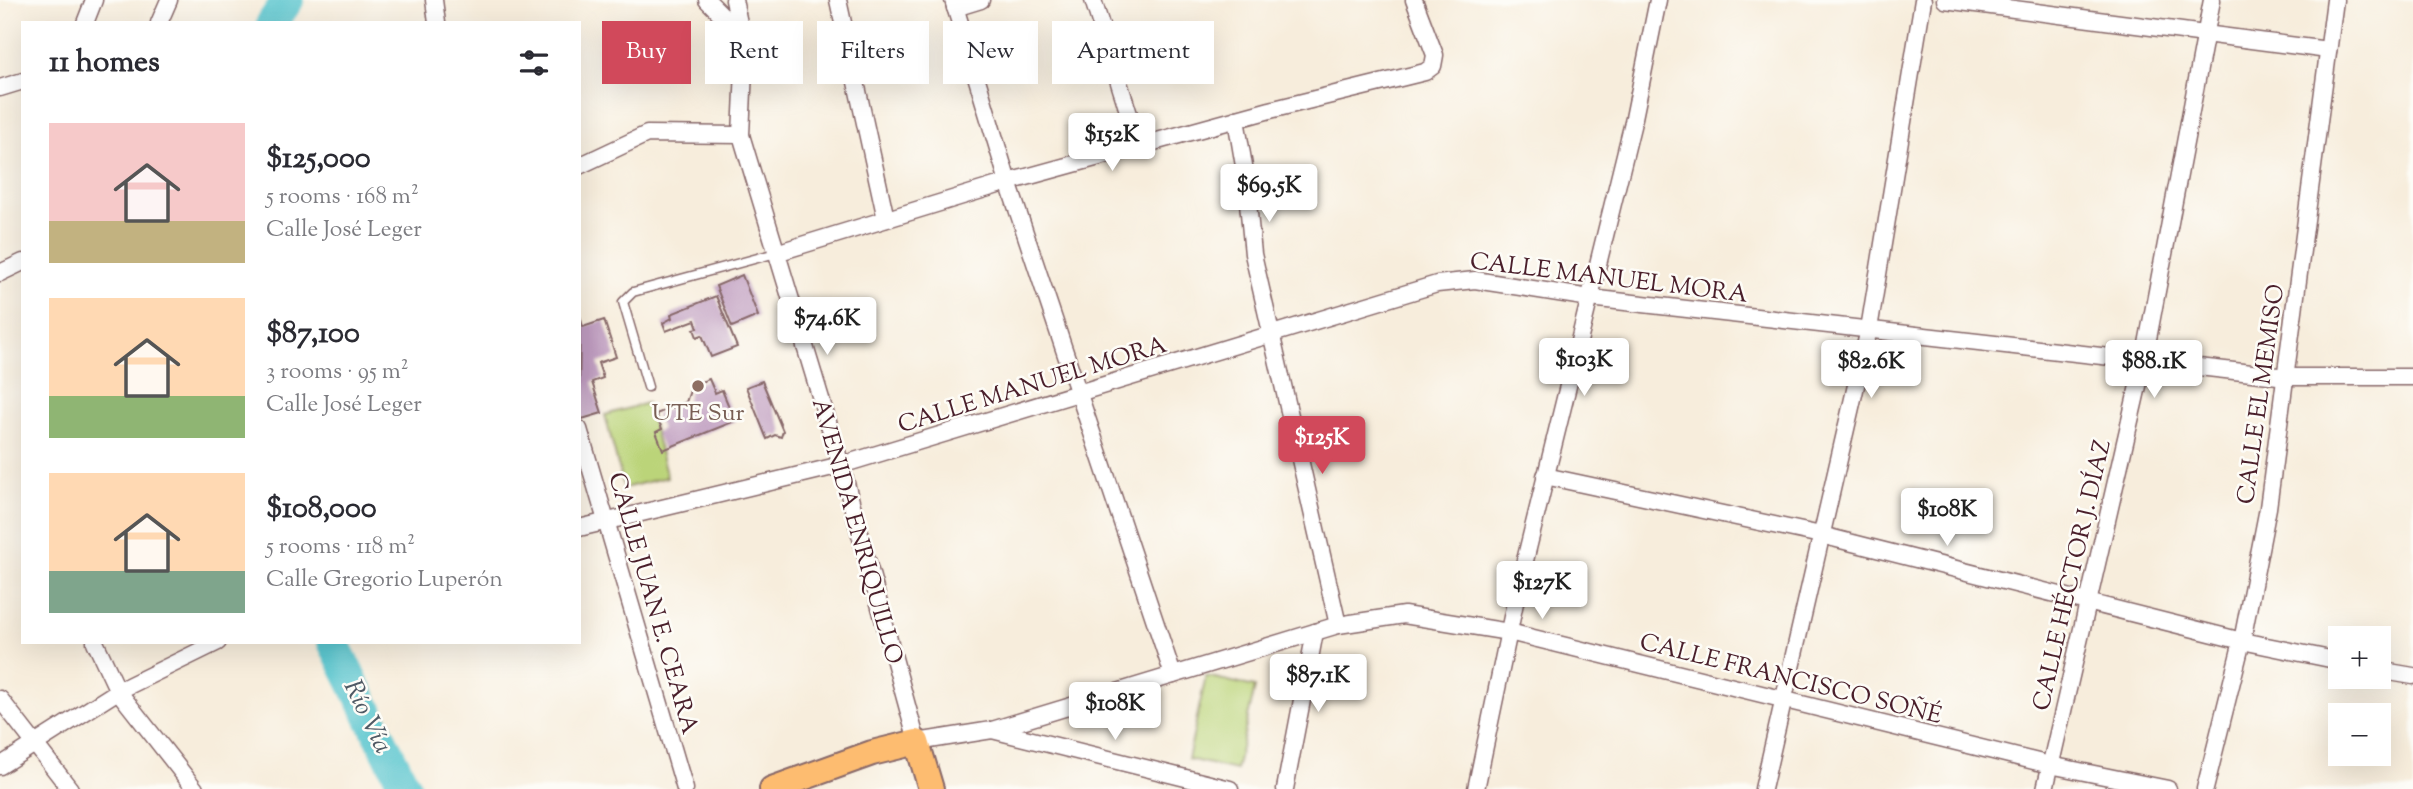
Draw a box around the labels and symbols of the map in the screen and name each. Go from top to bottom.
pin: $152K [1063,114,1161,173]
pin: $69.5K [1212,164,1326,224]
street label: CALLE MANUEL MORA [1468,245,1750,313]
street label: CALLE EL MEMISO [2230,282,2294,506]
pin: $74.6K [770,298,884,357]
street label: CALLE MANUEL MORA [894,329,1172,443]
pin: $103K [1535,338,1633,398]
pin: $82.6K [1814,340,1928,400]
pin: $88.1K [2097,340,2211,400]
marker: UTE Sur [690,378,706,394]
street label: AVENIDA ENRIQUILLO [802,395,910,668]
place label: UTE Sur [651,397,745,431]
pin: $125K [1273,416,1371,476]
street label: CALLE HÉCTOR J. DÍAZ [2025,436,2121,714]
street label: CALLE JUAN E. CEARA [598,469,706,739]
pin: $108K [1898,489,1996,548]
pin: $127K [1493,562,1591,621]
street label: CALLE FRANCISCO SOÑÉ [1636,626,1946,734]
pin: $87.1K [1261,654,1375,714]
water label: Río Vía [333,674,400,760]
pin: $108K [1066,682,1164,742]

